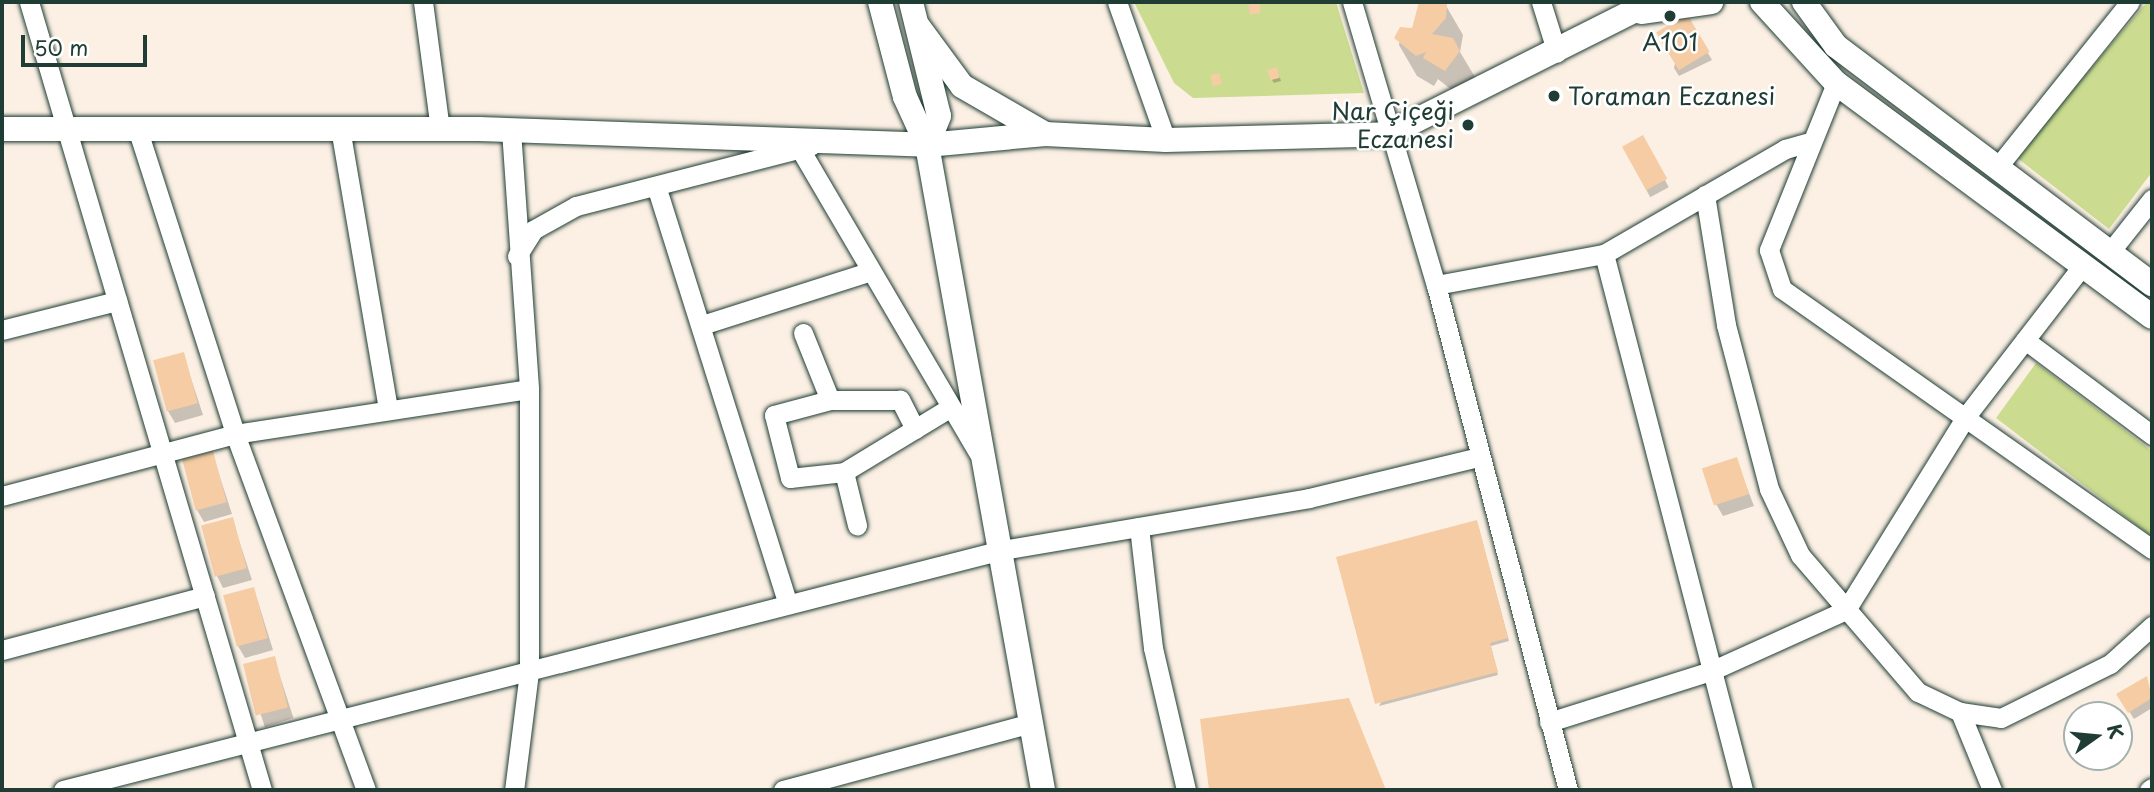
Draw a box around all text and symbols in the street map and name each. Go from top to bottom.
marker: A101 [1662,8,1678,24]
scale bar [24,21,150,65]
place label: A101 [1642,28,1698,56]
text: 50 m [34,31,88,63]
place label: Toraman Eczanesi [1568,82,1775,110]
marker: Toraman Eczanesi [1546,88,1562,104]
place label: Nar Çiçeği Eczanesi [1331,97,1454,153]
marker: Nar Çiçeği Eczanesi [1460,117,1476,133]
north arrow [2063,701,2133,771]
text: K [2101,721,2132,741]

